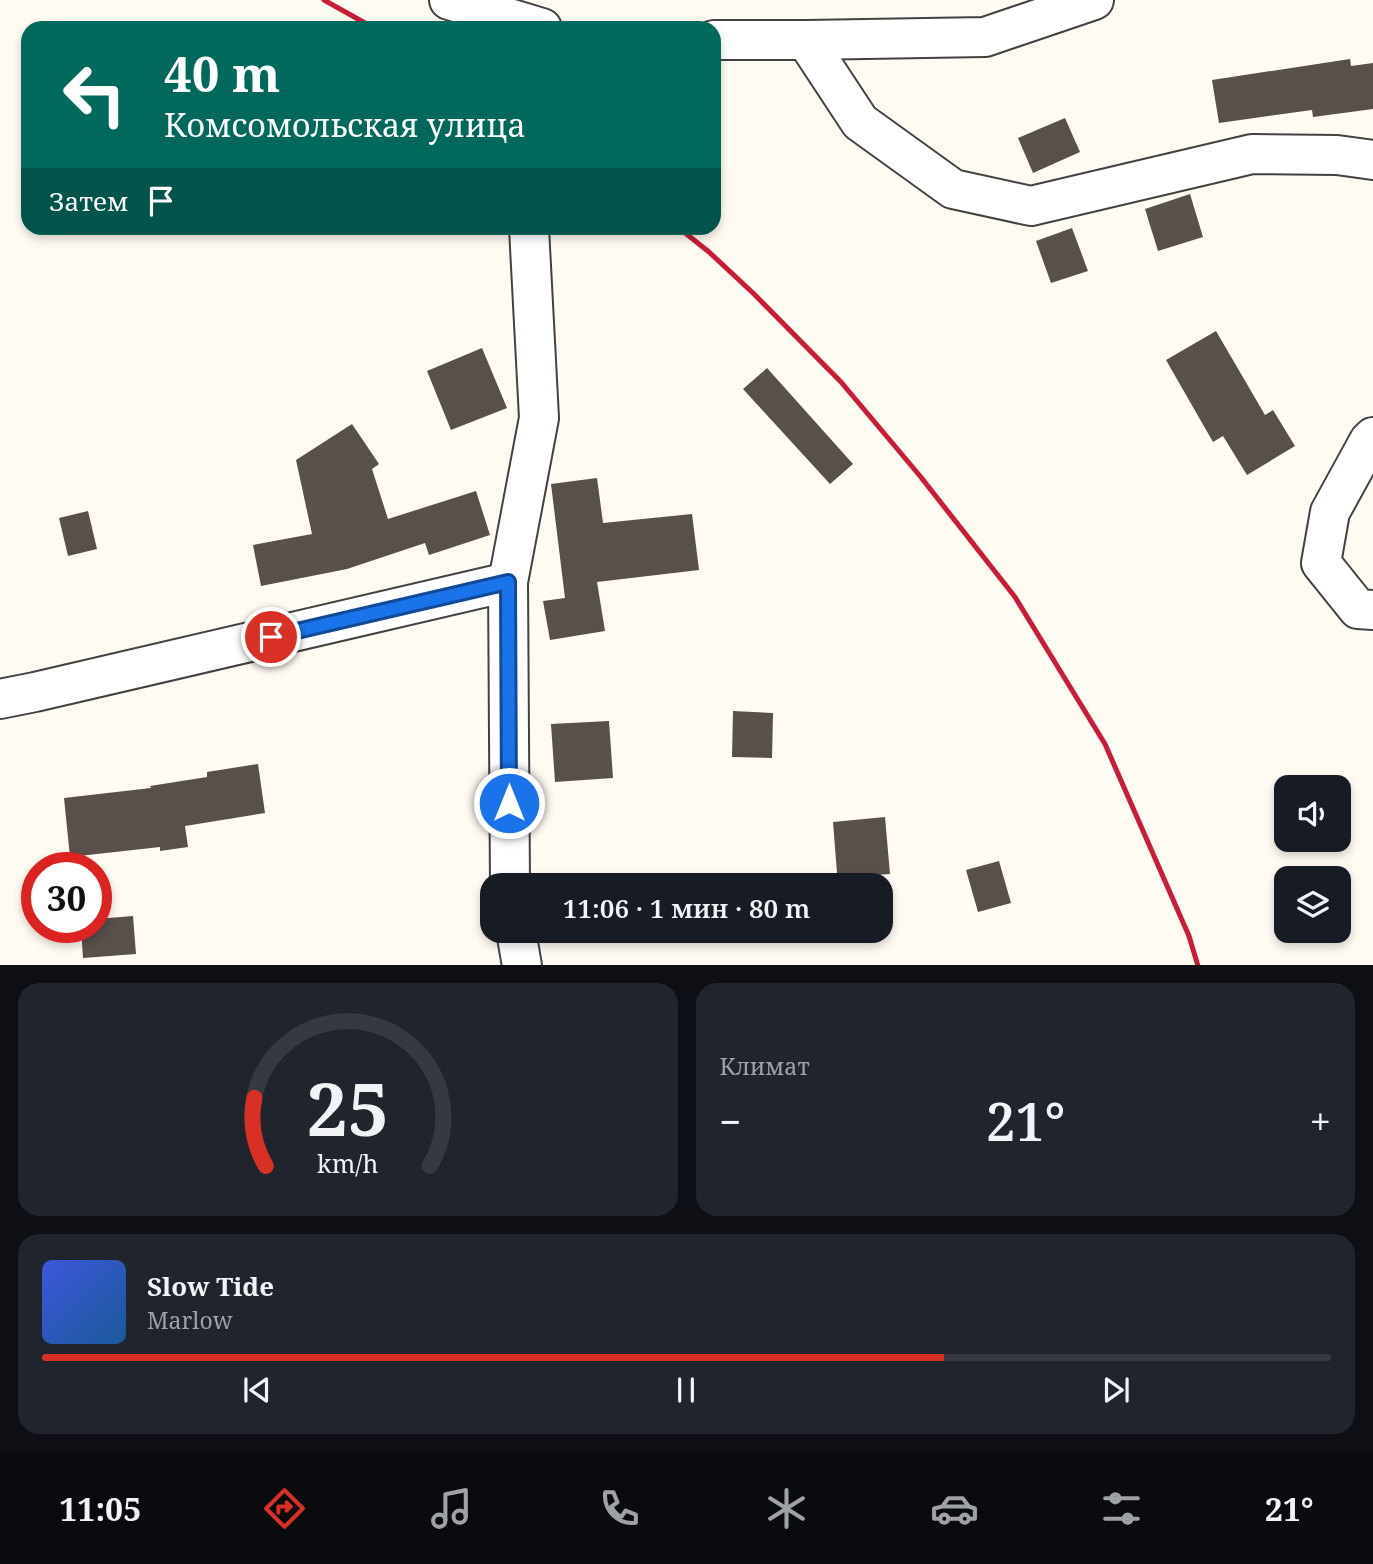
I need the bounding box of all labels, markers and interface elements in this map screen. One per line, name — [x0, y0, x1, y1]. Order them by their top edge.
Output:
text: 40 m — [164, 40, 280, 106]
icon: left — [49, 49, 140, 140]
text: Комсомольская улица — [164, 103, 526, 146]
icon: arrive — [142, 182, 180, 220]
text: Затем — [49, 183, 128, 219]
pin — [241, 607, 301, 667]
icon: arrive — [252, 618, 290, 656]
position arrow — [472, 766, 546, 840]
map controls — [1274, 775, 1351, 943]
button: sound — [1274, 775, 1351, 852]
speed limit sign: 30 — [21, 852, 112, 943]
button: layers — [1274, 866, 1351, 943]
text: 11:06 · 1 мин · 80 m — [563, 890, 810, 926]
text: Климат — [720, 1050, 810, 1082]
text: 25 — [307, 1058, 389, 1157]
text: 21° — [986, 1085, 1065, 1156]
text: − — [720, 1095, 742, 1147]
text: + — [1310, 1095, 1331, 1147]
text: km/h — [317, 1145, 379, 1179]
text: Slow Tide — [147, 1268, 274, 1304]
text: Marlow — [147, 1304, 233, 1336]
icon: previous — [238, 1371, 276, 1409]
icon: pause — [667, 1371, 705, 1409]
icon: next — [1097, 1371, 1135, 1409]
icon: directions — [260, 1484, 309, 1533]
icon: music — [427, 1484, 476, 1533]
icon: phone — [595, 1484, 644, 1533]
icon: climate — [762, 1484, 811, 1533]
icon: car — [930, 1484, 979, 1533]
icon: filters — [1097, 1484, 1146, 1533]
text: 11:05 — [59, 1487, 141, 1530]
text: 21° — [1265, 1487, 1314, 1530]

